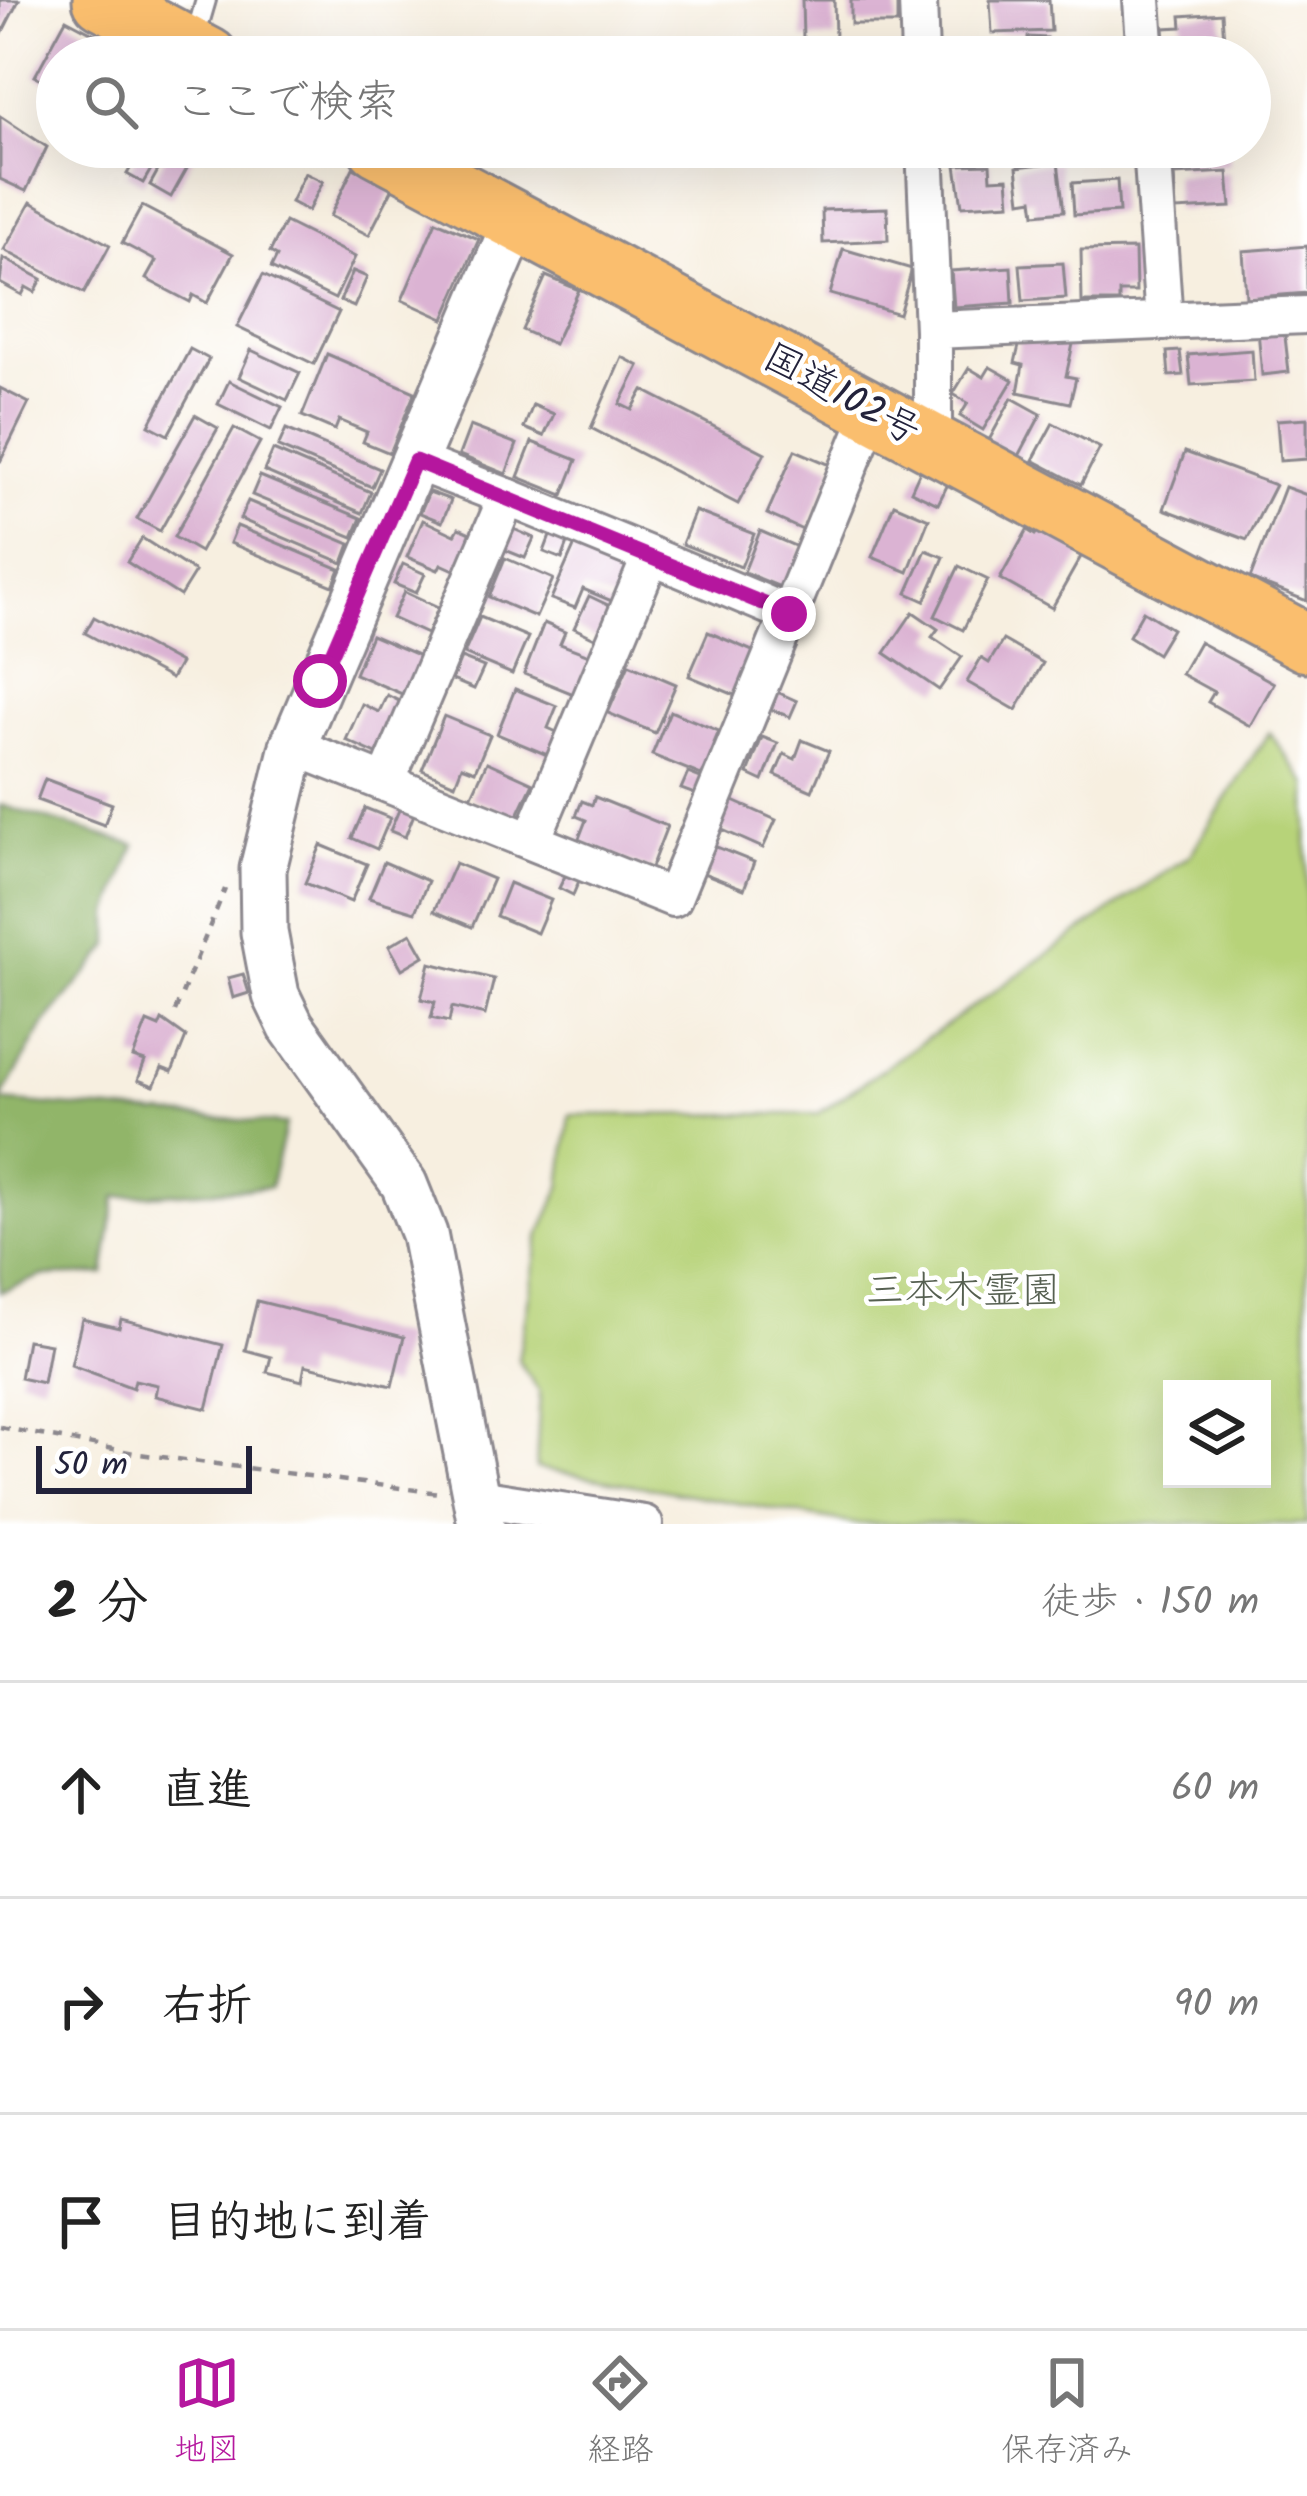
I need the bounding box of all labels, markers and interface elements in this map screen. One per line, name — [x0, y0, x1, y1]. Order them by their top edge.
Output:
search box — [36, 36, 1271, 168]
text: ここで検索 — [174, 68, 399, 140]
icon: search — [78, 69, 144, 135]
street label: 国道102号 — [751, 328, 931, 464]
route end — [762, 587, 816, 641]
route start — [293, 654, 347, 708]
park label: 三本木霊園 — [865, 1262, 1061, 1324]
map controls — [1163, 1380, 1271, 1488]
button: layers — [1163, 1380, 1271, 1488]
scale bar — [36, 1440, 252, 1493]
text: 50 m — [54, 1440, 128, 1493]
text: 2 分 — [48, 1564, 148, 1645]
text: 徒歩 · 150 m — [1041, 1573, 1259, 1635]
text: 直進 — [162, 1756, 252, 1828]
icon: ahead — [48, 1757, 114, 1823]
text: 60 m — [1171, 1759, 1259, 1821]
text: 右折 — [162, 1972, 252, 2044]
icon: right — [48, 1973, 114, 2039]
text: 90 m — [1174, 1975, 1259, 2037]
text: 目的地に到着 — [162, 2188, 432, 2260]
icon: arrive — [48, 2189, 114, 2255]
tab: 地図 — [174, 2350, 240, 2478]
tab: 経路 — [587, 2350, 653, 2478]
tab: 保存済み — [1001, 2350, 1133, 2478]

